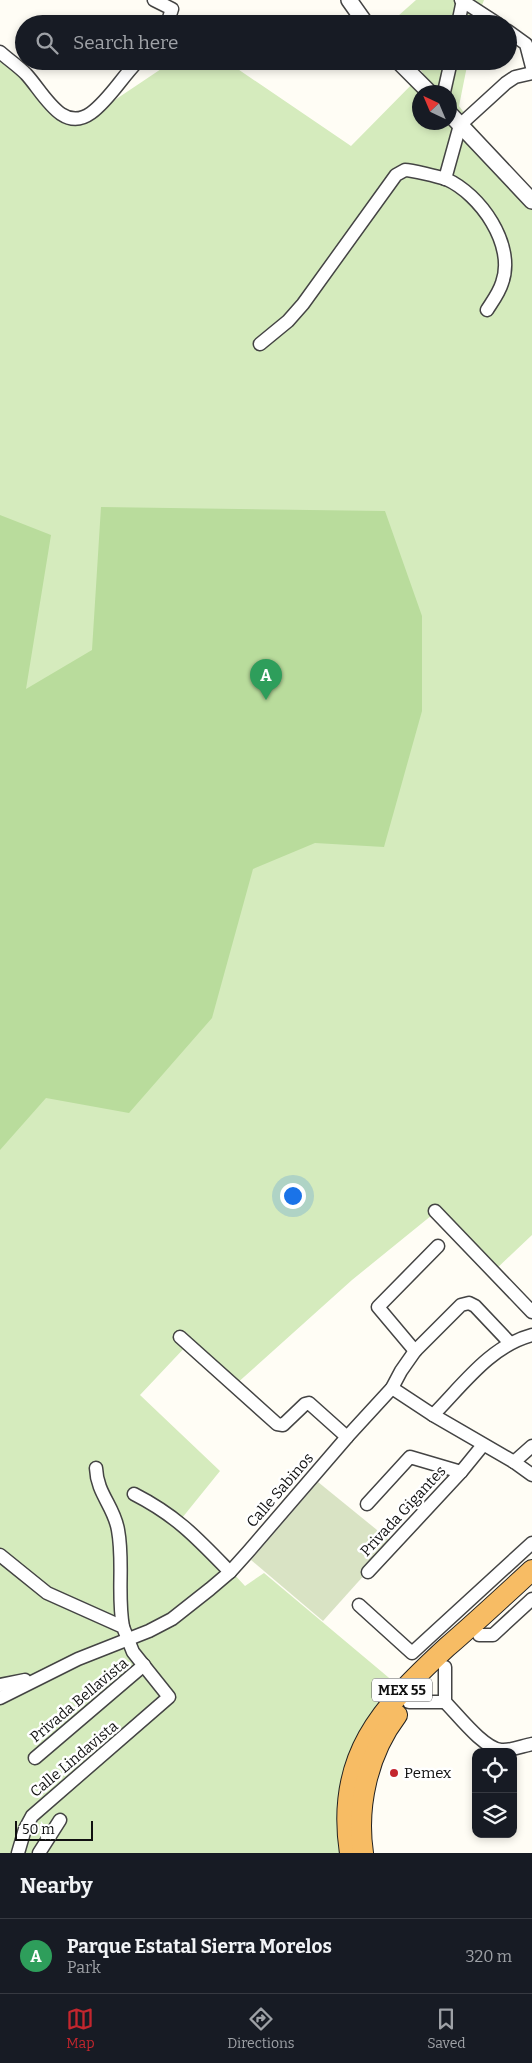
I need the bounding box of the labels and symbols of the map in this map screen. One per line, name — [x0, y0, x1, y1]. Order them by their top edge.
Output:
north arrow — [412, 85, 457, 130]
pin: A — [250, 659, 282, 700]
your location — [280, 1183, 306, 1209]
street label: Calle Sabinos — [243, 1449, 317, 1531]
street label: Privada Gigantes — [356, 1462, 450, 1560]
street label: Privada Bellavista — [26, 1654, 132, 1746]
road number: MEX 55 — [372, 1678, 432, 1702]
street label: Calle Lindavista — [27, 1717, 121, 1801]
place label: Pemex — [404, 1764, 452, 1782]
marker: Pemex — [388, 1767, 400, 1779]
scale bar — [15, 1818, 92, 1841]

